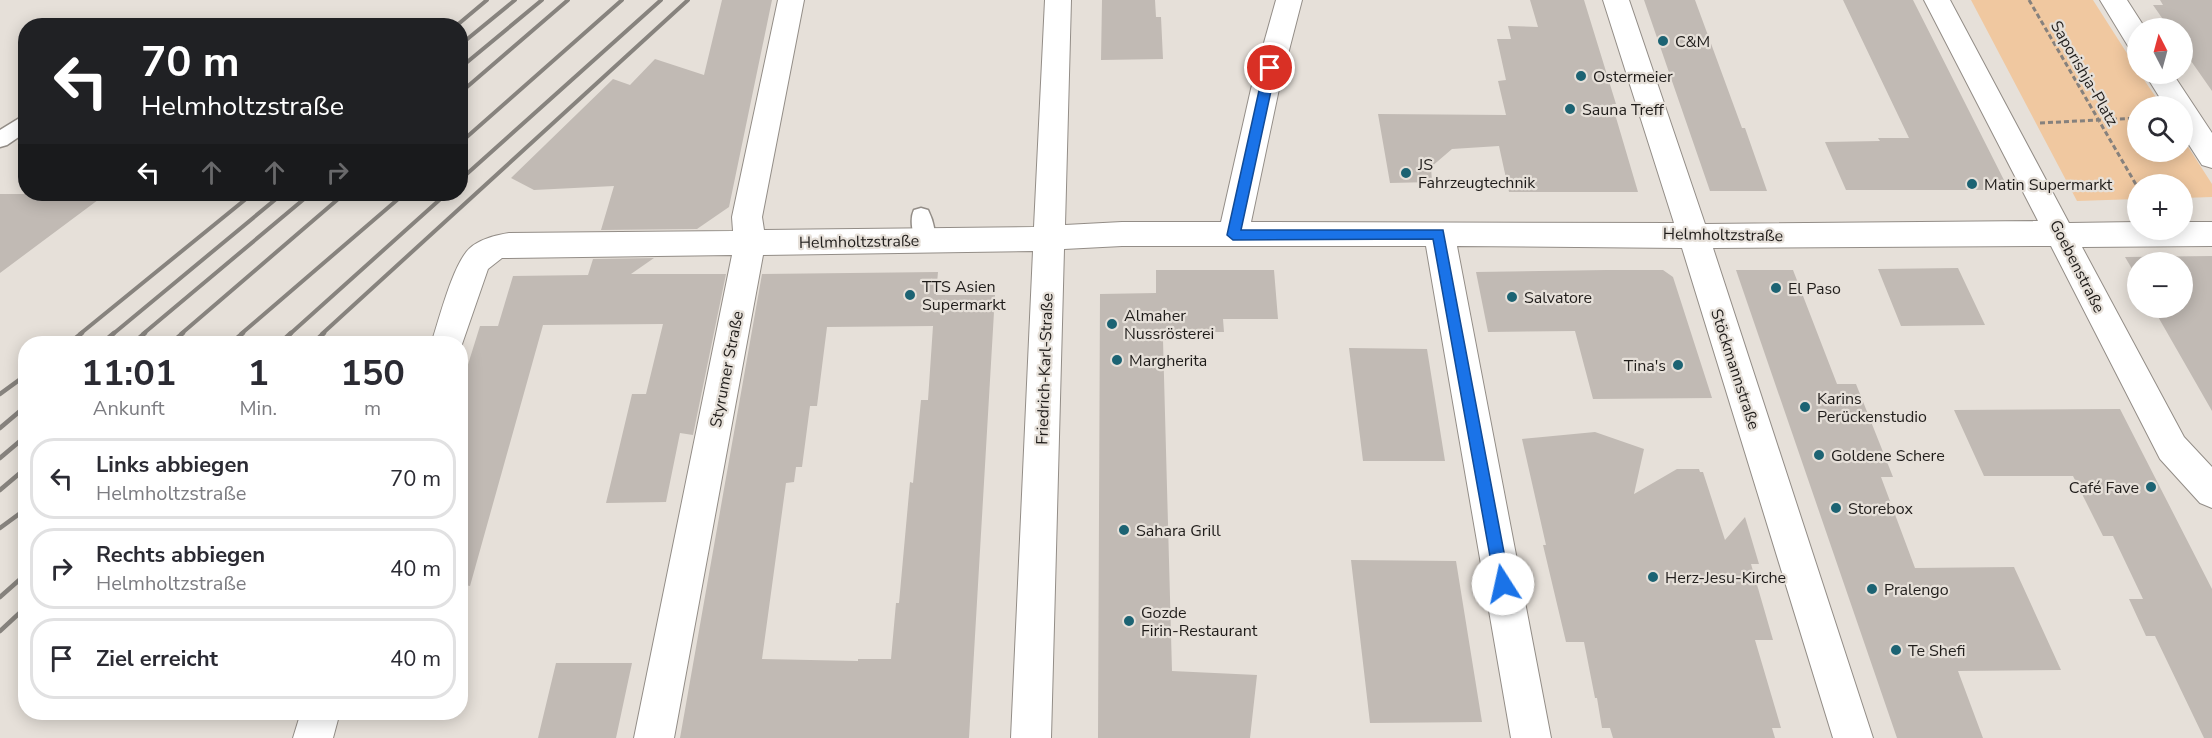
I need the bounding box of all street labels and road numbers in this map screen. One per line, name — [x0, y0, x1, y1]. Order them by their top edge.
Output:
street label: Saporishja-Platz — [2045, 17, 2123, 130]
street label: Goebenstraße — [2044, 216, 2110, 317]
street label: Helmholtzstraße — [1663, 223, 1783, 247]
street label: Helmholtzstraße — [799, 230, 919, 254]
street label: Friedrich-Karl-Straße — [1031, 293, 1059, 445]
street label: Stöckmannstraße — [1705, 306, 1765, 432]
street label: Styrumer Straße — [705, 309, 749, 429]

